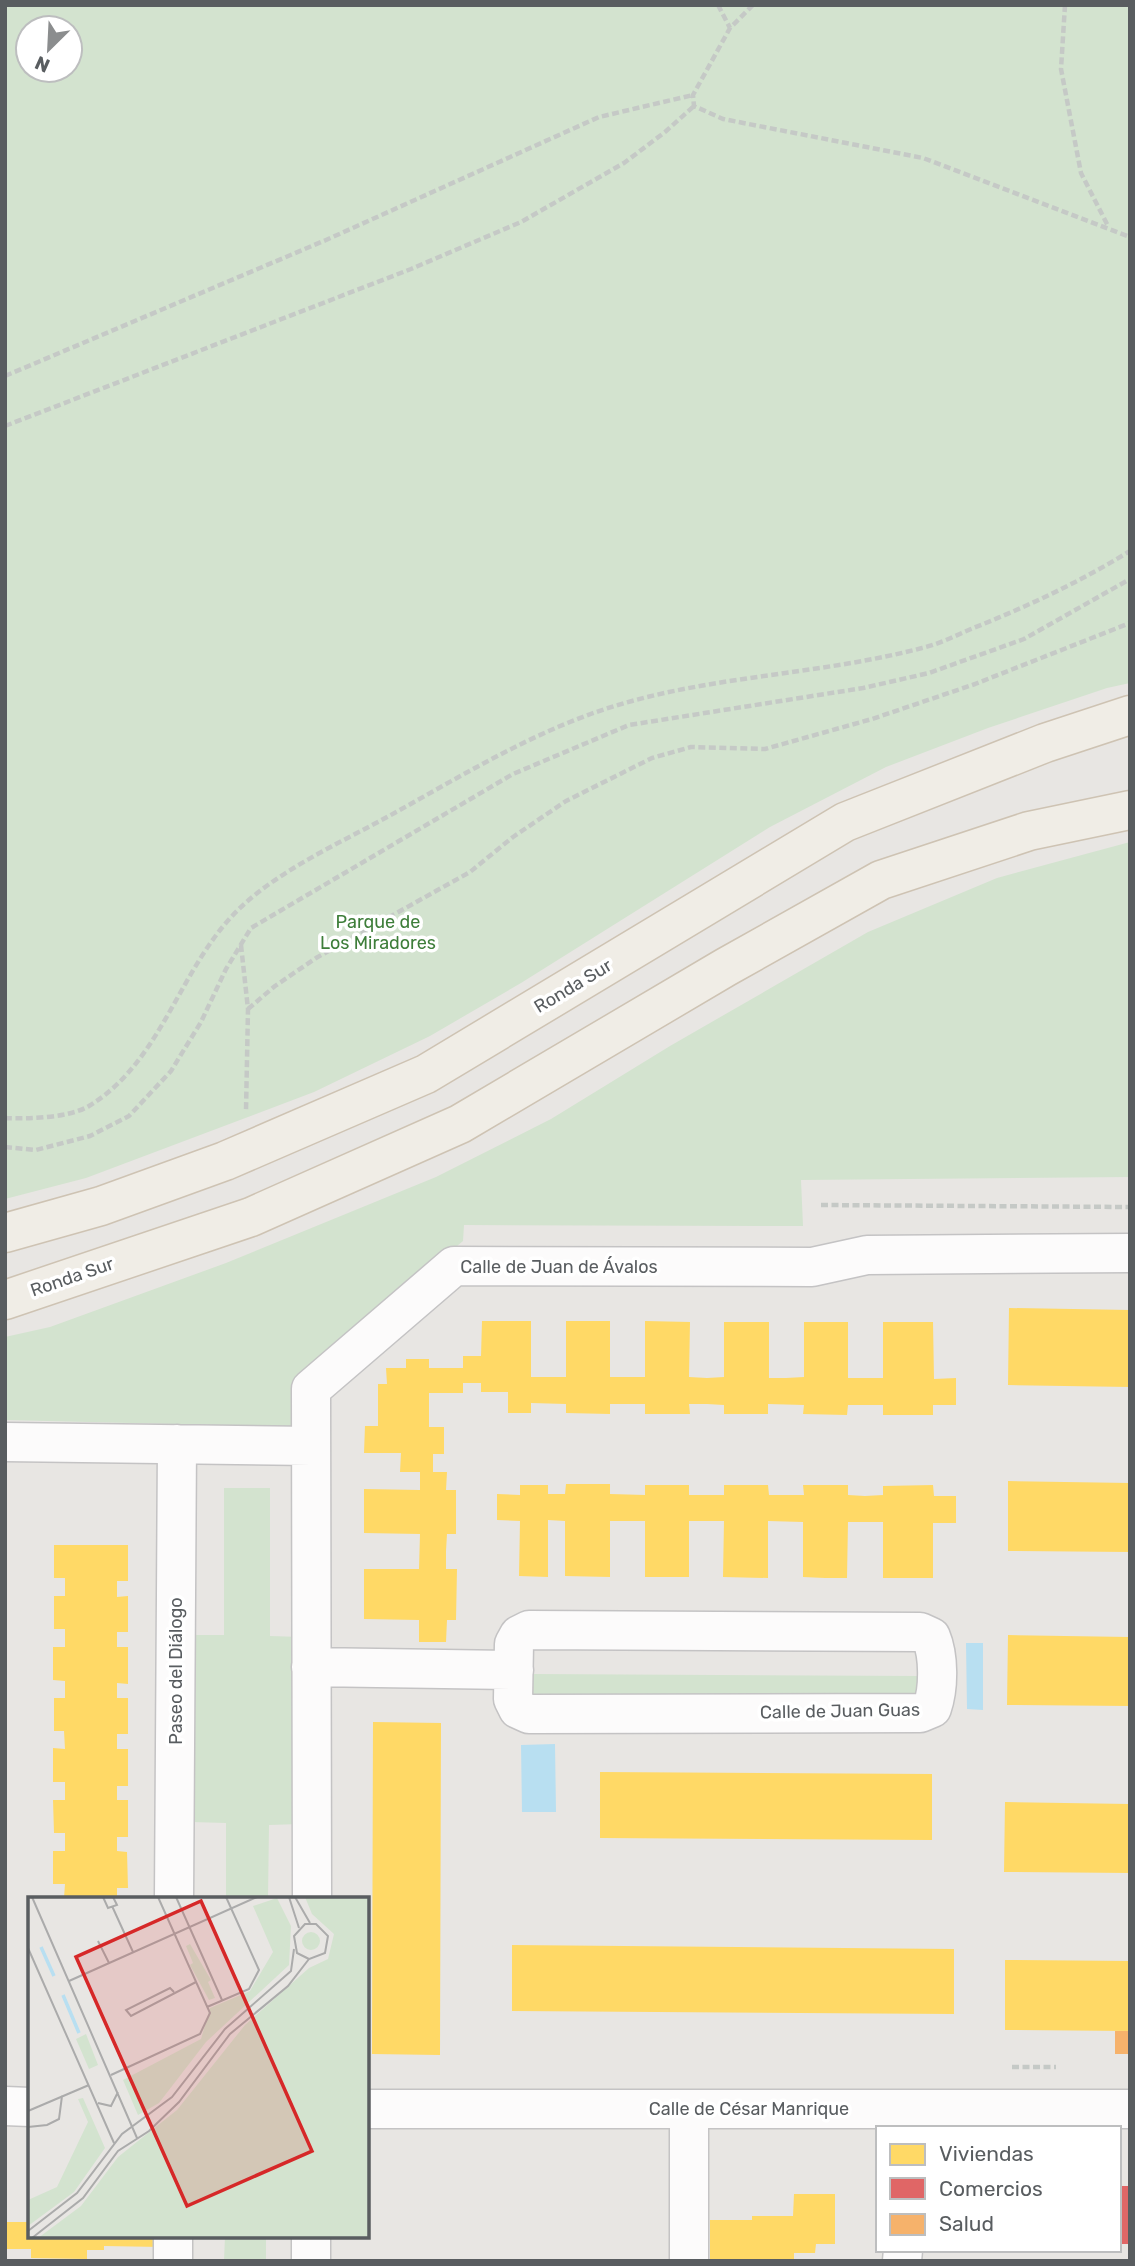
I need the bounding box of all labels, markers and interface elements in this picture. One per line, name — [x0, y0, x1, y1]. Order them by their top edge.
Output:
north arrow — [14, 14, 84, 84]
text: N — [31, 51, 53, 77]
park label: Parque de Los Miradores — [320, 911, 436, 954]
street label: Ronda Sur — [530, 954, 616, 1018]
street label: Ronda Sur — [27, 1252, 117, 1302]
street label: Calle de Juan de Ávalos — [460, 1256, 658, 1278]
street label: Paseo del Diálogo — [165, 1597, 187, 1745]
street label: Calle de Juan Guas — [760, 1699, 920, 1723]
inset map — [28, 1897, 369, 2238]
street label: Calle de César Manrique — [649, 2098, 849, 2120]
legend — [876, 2126, 1121, 2252]
text: Viviendas — [939, 2141, 1034, 2166]
text: Comercios — [939, 2176, 1043, 2201]
text: Salud — [939, 2211, 994, 2236]

